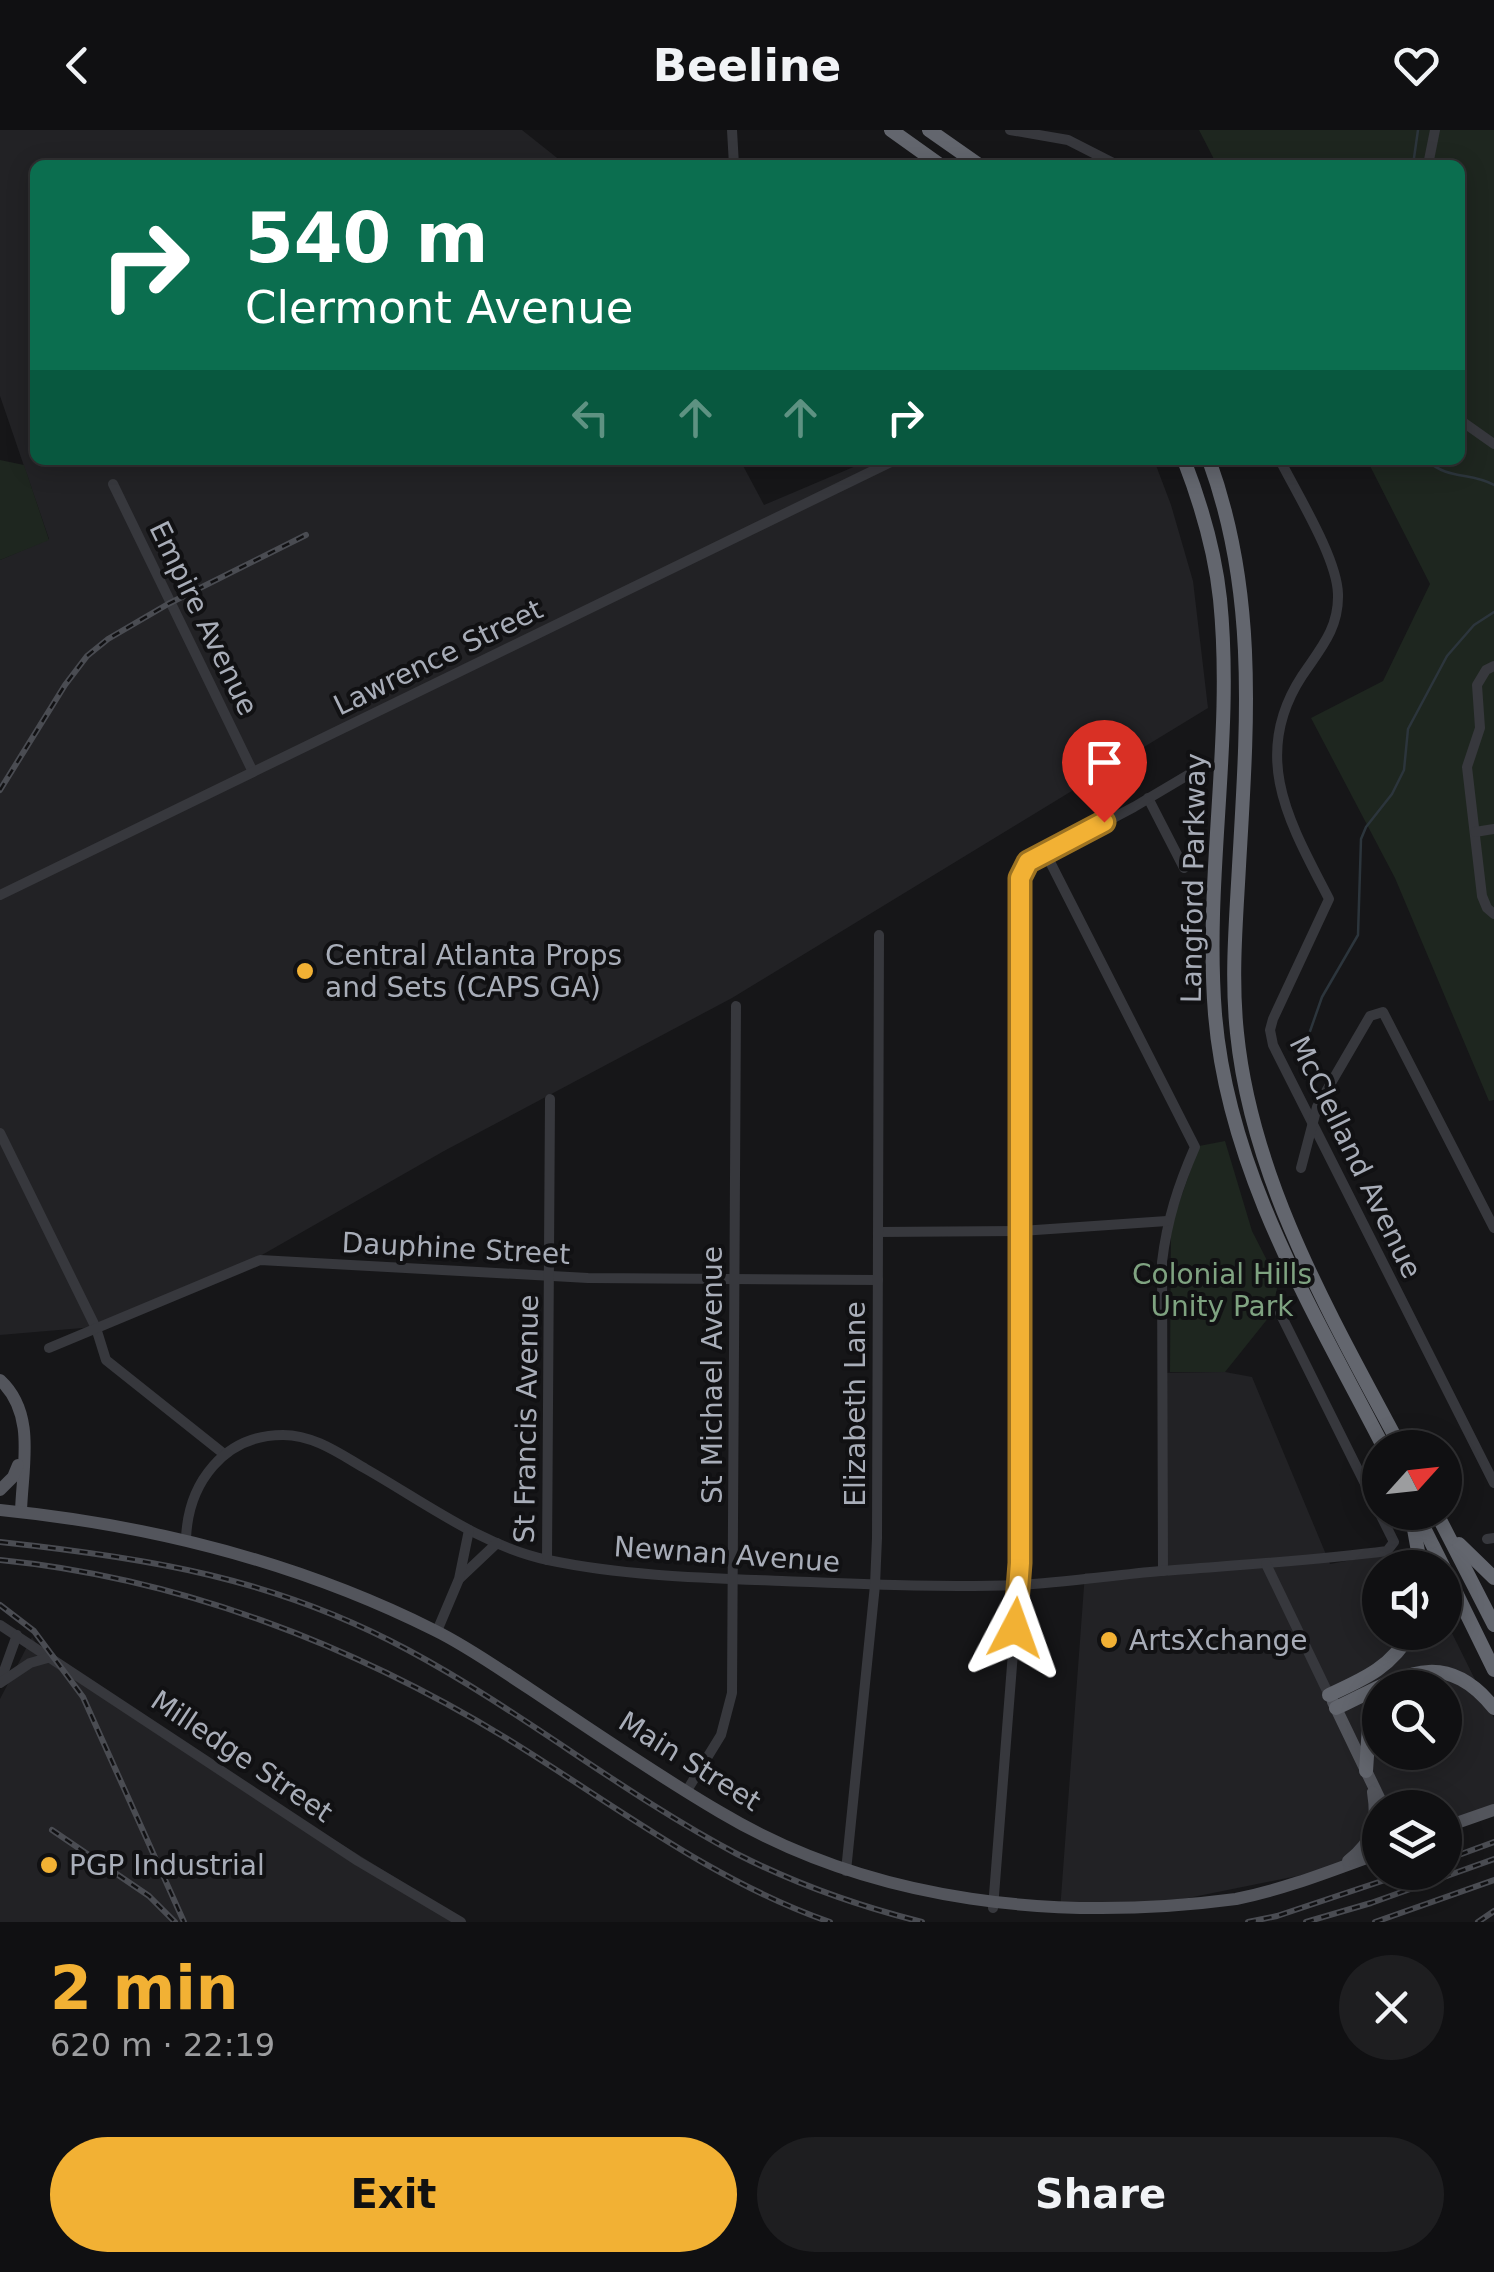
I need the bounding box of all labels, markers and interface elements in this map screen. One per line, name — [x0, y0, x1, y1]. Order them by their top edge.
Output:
icon: back — [50, 38, 105, 93]
icon: heart — [1389, 38, 1444, 93]
text: Beeline — [653, 39, 841, 92]
text: 540 m — [245, 197, 488, 279]
icon: right — [80, 200, 210, 330]
text: Clermont Avenue — [245, 281, 633, 334]
icon: left — [563, 390, 618, 445]
icon: ahead — [668, 390, 723, 445]
icon: ahead — [773, 390, 828, 445]
icon: right — [878, 390, 933, 445]
street label: Empire Avenue — [142, 516, 265, 721]
street label: Lawrence Street — [328, 593, 548, 722]
pin — [1062, 720, 1147, 823]
icon: arrive — [1077, 735, 1132, 790]
street label: Langford Parkway — [1175, 753, 1212, 1003]
place label: Central Atlanta Props and Sets (CAPS GA) — [325, 939, 622, 1004]
marker: Central Atlanta Props and Sets (CAPS GA) — [294, 960, 316, 982]
street label: McClelland Avenue — [1283, 1031, 1429, 1284]
street label: Dauphine Street — [341, 1226, 571, 1271]
street label: St Michael Avenue — [696, 1246, 729, 1504]
park label: Colonial Hills Unity Park — [1132, 1258, 1312, 1323]
street label: St Francis Avenue — [508, 1294, 545, 1544]
street label: Elizabeth Lane — [839, 1301, 872, 1507]
north arrow — [1362, 1430, 1462, 1530]
map controls — [1362, 1430, 1462, 1890]
street label: Newnan Avenue — [613, 1530, 841, 1579]
button: sound — [1362, 1550, 1462, 1650]
position arrow — [963, 1576, 1067, 1680]
place label: ArtsXchange — [1129, 1624, 1307, 1657]
marker: ArtsXchange — [1098, 1629, 1120, 1651]
button: search — [1362, 1670, 1462, 1770]
street label: Milledge Street — [145, 1684, 339, 1829]
street label: Main Street — [613, 1705, 767, 1818]
button: layers — [1362, 1790, 1462, 1890]
place label: PGP Industrial — [69, 1849, 265, 1882]
marker: PGP Industrial — [38, 1854, 60, 1876]
text: 2 min — [50, 1953, 238, 2023]
button: close — [1339, 1955, 1444, 2060]
text: 620 m · 22:19 — [50, 2026, 275, 2064]
button: Exit — [50, 2137, 737, 2252]
button: Share — [757, 2137, 1444, 2252]

